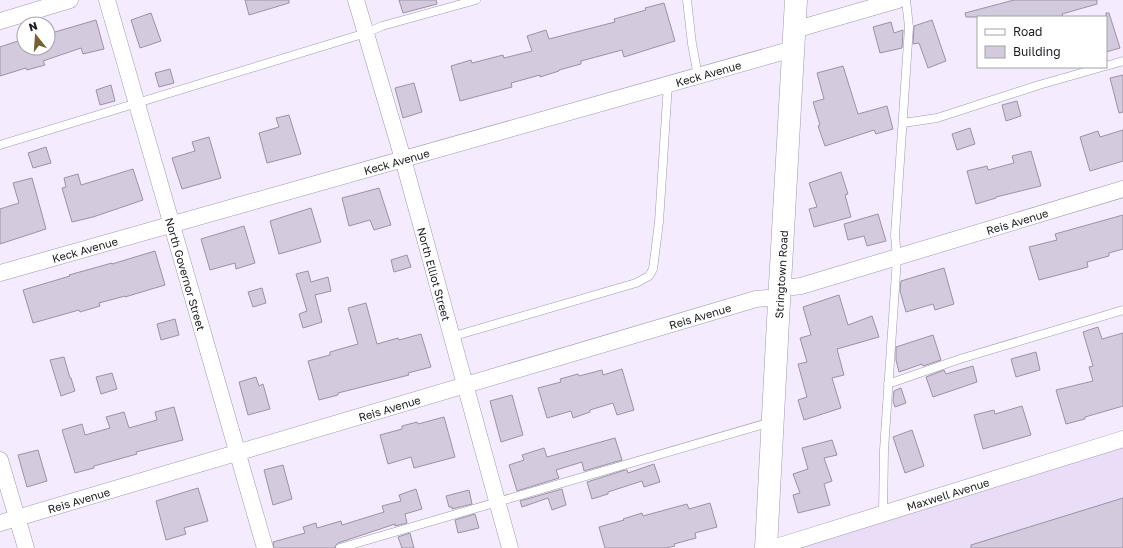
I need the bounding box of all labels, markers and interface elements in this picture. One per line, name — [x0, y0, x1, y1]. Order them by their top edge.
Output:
north arrow — [16, 16, 56, 56]
legend — [977, 16, 1107, 68]
text: N — [27, 19, 39, 33]
text: Road — [1013, 24, 1042, 39]
text: Building — [1013, 44, 1061, 59]
street label: Keck Avenue — [674, 57, 743, 88]
street label: Keck Avenue — [362, 146, 431, 176]
street label: Reis Avenue — [984, 205, 1050, 236]
street label: North Governor Street — [163, 216, 208, 332]
street label: North Elliot Street — [416, 226, 454, 322]
street label: Stringtown Road — [772, 230, 790, 319]
street label: Keck Avenue — [50, 234, 119, 265]
street label: Reis Avenue — [667, 300, 733, 331]
street label: Reis Avenue — [357, 392, 422, 423]
street label: Maxwell Avenue — [905, 475, 991, 513]
street label: Reis Avenue — [46, 484, 111, 515]

